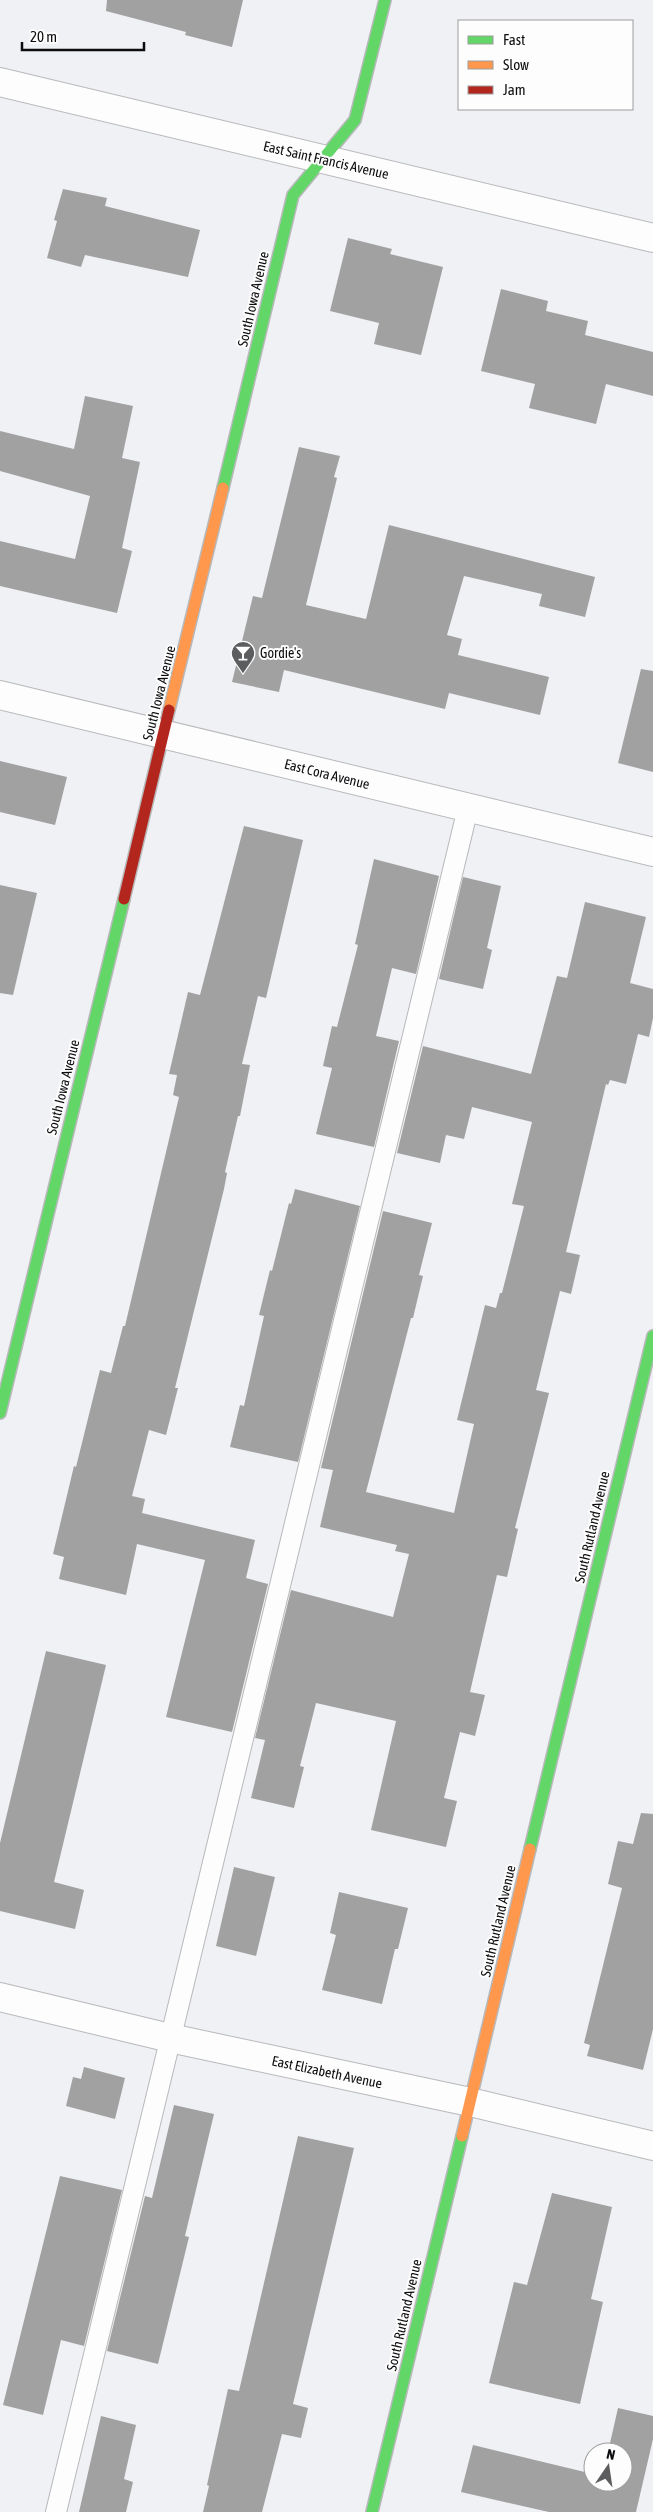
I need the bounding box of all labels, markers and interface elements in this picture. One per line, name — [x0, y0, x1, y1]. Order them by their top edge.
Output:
scale bar — [22, 20, 145, 52]
legend — [458, 20, 633, 110]
text: 20 m — [30, 28, 57, 45]
text: Fast — [503, 31, 525, 48]
text: Slow — [503, 56, 529, 73]
text: Jam — [503, 81, 526, 98]
street label: East Saint Francis Avenue — [262, 138, 390, 182]
street label: South Iowa Avenue — [234, 250, 272, 348]
bar icon: Gordie's — [230, 640, 256, 674]
street label: South Iowa Avenue — [139, 644, 179, 742]
place label: Gordie's — [260, 645, 301, 661]
street label: East Cora Avenue — [283, 756, 371, 792]
street label: South Iowa Avenue — [43, 1038, 83, 1136]
street label: South Rutland Avenue — [571, 1470, 613, 1584]
street label: South Rutland Avenue — [477, 1864, 519, 1978]
street label: East Elizabeth Avenue — [270, 2053, 384, 2091]
street label: South Rutland Avenue — [383, 2258, 425, 2372]
north arrow — [583, 2442, 633, 2492]
text: N — [605, 2446, 617, 2463]

